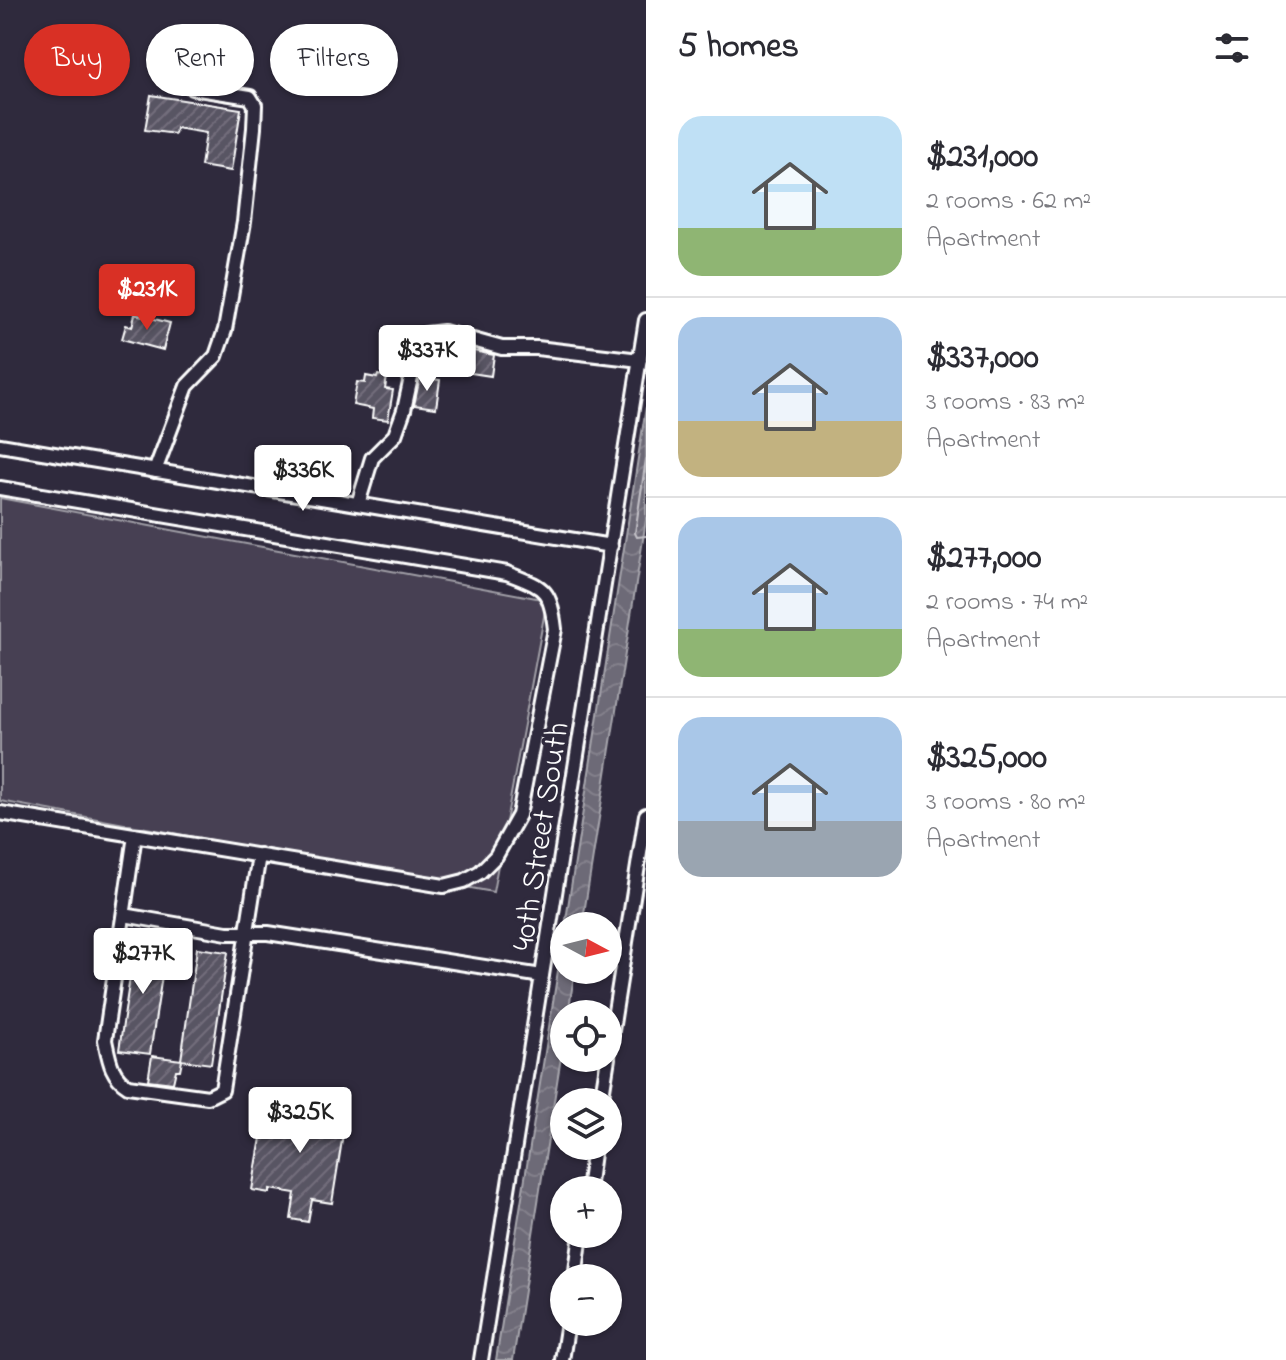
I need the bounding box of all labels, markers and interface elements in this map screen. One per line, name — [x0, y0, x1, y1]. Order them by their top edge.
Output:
text: 5 homes — [678, 23, 799, 73]
chip: Buy — [24, 24, 130, 96]
chip: Rent — [146, 24, 254, 96]
chip: Filters — [270, 24, 398, 96]
icon: filters — [1210, 26, 1254, 70]
text: $231,000 — [926, 133, 1038, 183]
icon: home — [742, 148, 838, 244]
text: 2 rooms · 62 m² — [926, 183, 1091, 221]
text: Apartment — [926, 221, 1040, 259]
pin: $231K — [91, 264, 203, 332]
text: $231K — [117, 271, 177, 309]
pin: $337K — [371, 325, 483, 393]
text: $337K — [397, 332, 457, 370]
text: $337,000 — [926, 334, 1039, 384]
icon: home — [742, 349, 838, 445]
text: 3 rooms · 83 m² — [926, 384, 1085, 422]
text: Apartment — [926, 422, 1040, 460]
pin: $336K — [247, 445, 359, 513]
text: $336K — [272, 452, 334, 490]
text: $277,000 — [926, 534, 1041, 584]
icon: home — [742, 549, 838, 645]
text: 2 rooms · 74 m² — [926, 584, 1088, 622]
text: Apartment — [926, 622, 1040, 660]
street label: 40th Street South — [501, 719, 584, 954]
text: $325,000 — [926, 734, 1047, 784]
icon: home — [742, 749, 838, 845]
text: 3 rooms · 80 m² — [926, 784, 1086, 822]
text: Apartment — [926, 822, 1040, 860]
north arrow — [550, 912, 622, 984]
map controls — [550, 912, 622, 1336]
pin: $277K — [87, 928, 199, 996]
text: $277K — [112, 935, 174, 973]
button: locate — [550, 1000, 622, 1072]
pin: $325K — [244, 1087, 356, 1155]
button: layers — [550, 1088, 622, 1160]
text: $325K — [267, 1094, 333, 1132]
button: + — [550, 1176, 622, 1248]
button: − — [550, 1264, 622, 1336]

